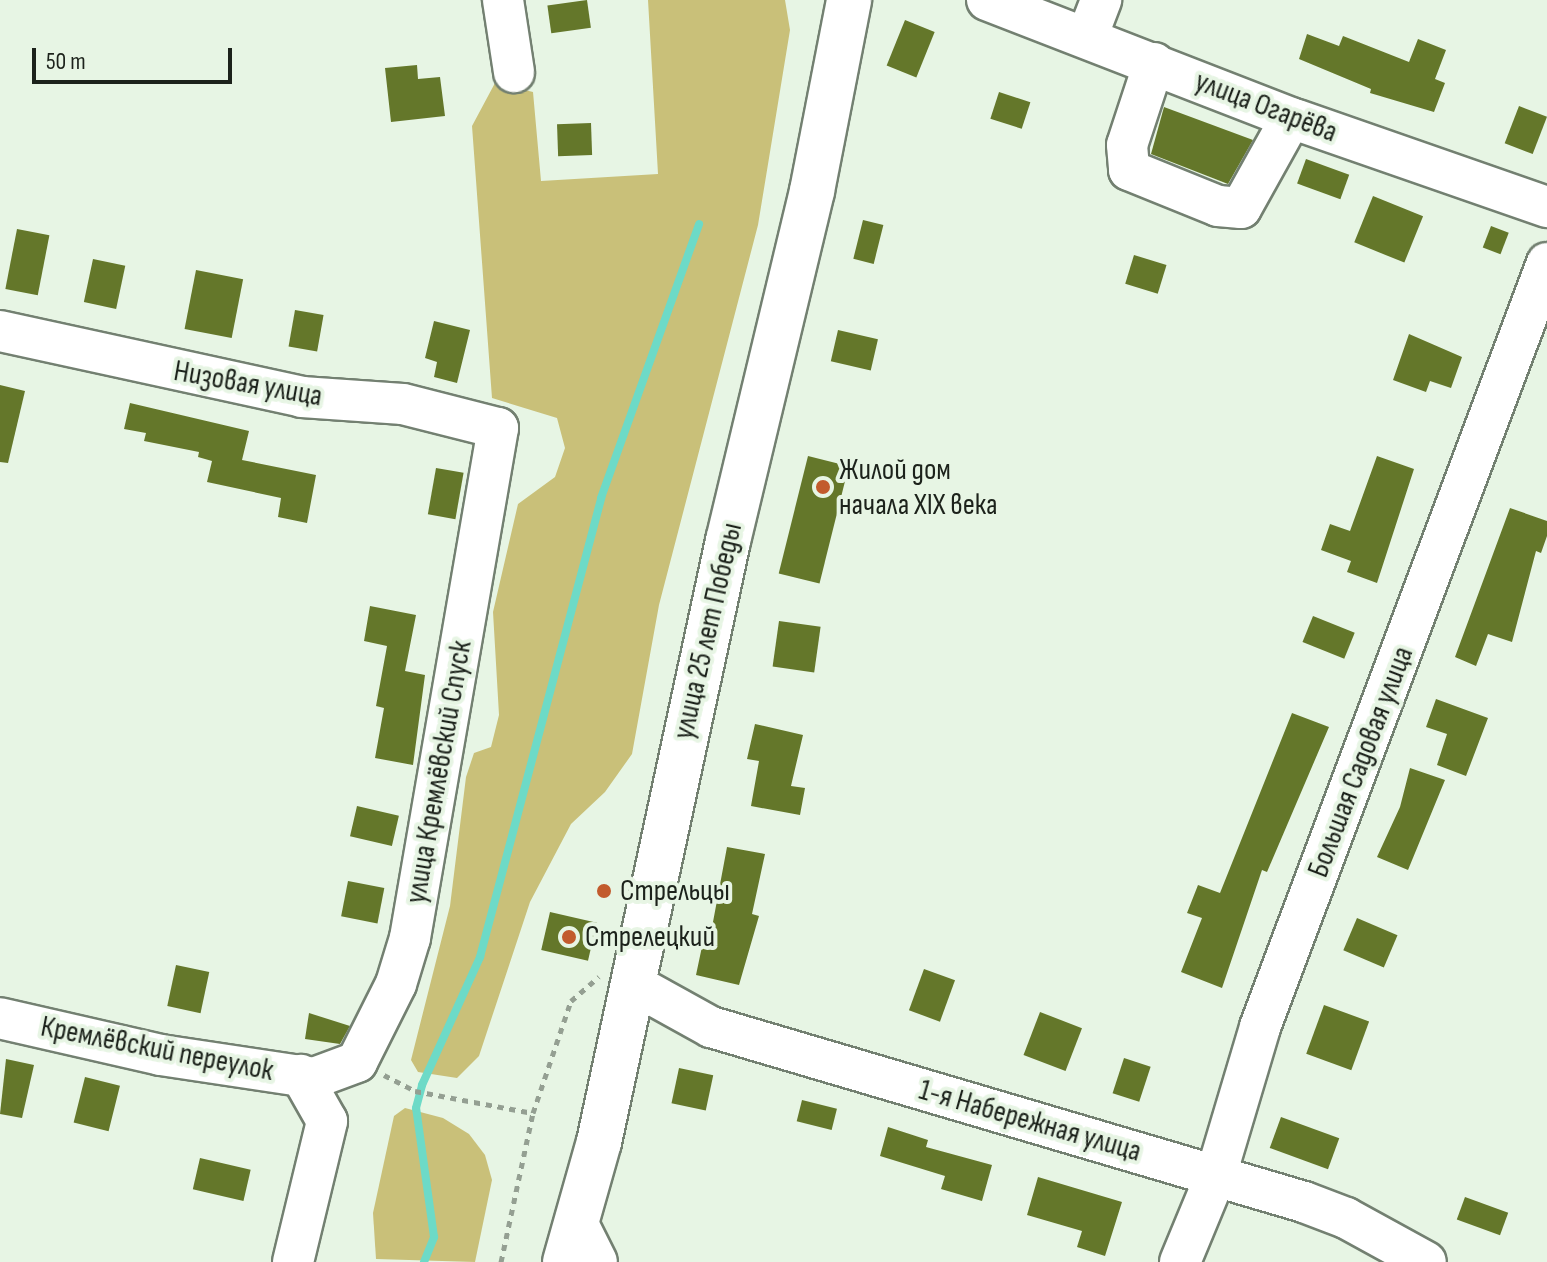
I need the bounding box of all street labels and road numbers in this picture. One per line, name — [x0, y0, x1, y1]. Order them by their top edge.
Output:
street label: улица Огарёва — [1190, 63, 1342, 151]
street label: Низовая улица — [171, 353, 325, 415]
street label: улица 25 лет Победы — [666, 519, 750, 743]
street label: улица Кремлёвский Спуск — [398, 638, 480, 906]
street label: Большая Садовая улица — [1300, 642, 1422, 882]
street label: Кремлёвский переулок — [38, 1009, 276, 1089]
street label: 1-я Набережная улица — [915, 1072, 1145, 1170]

